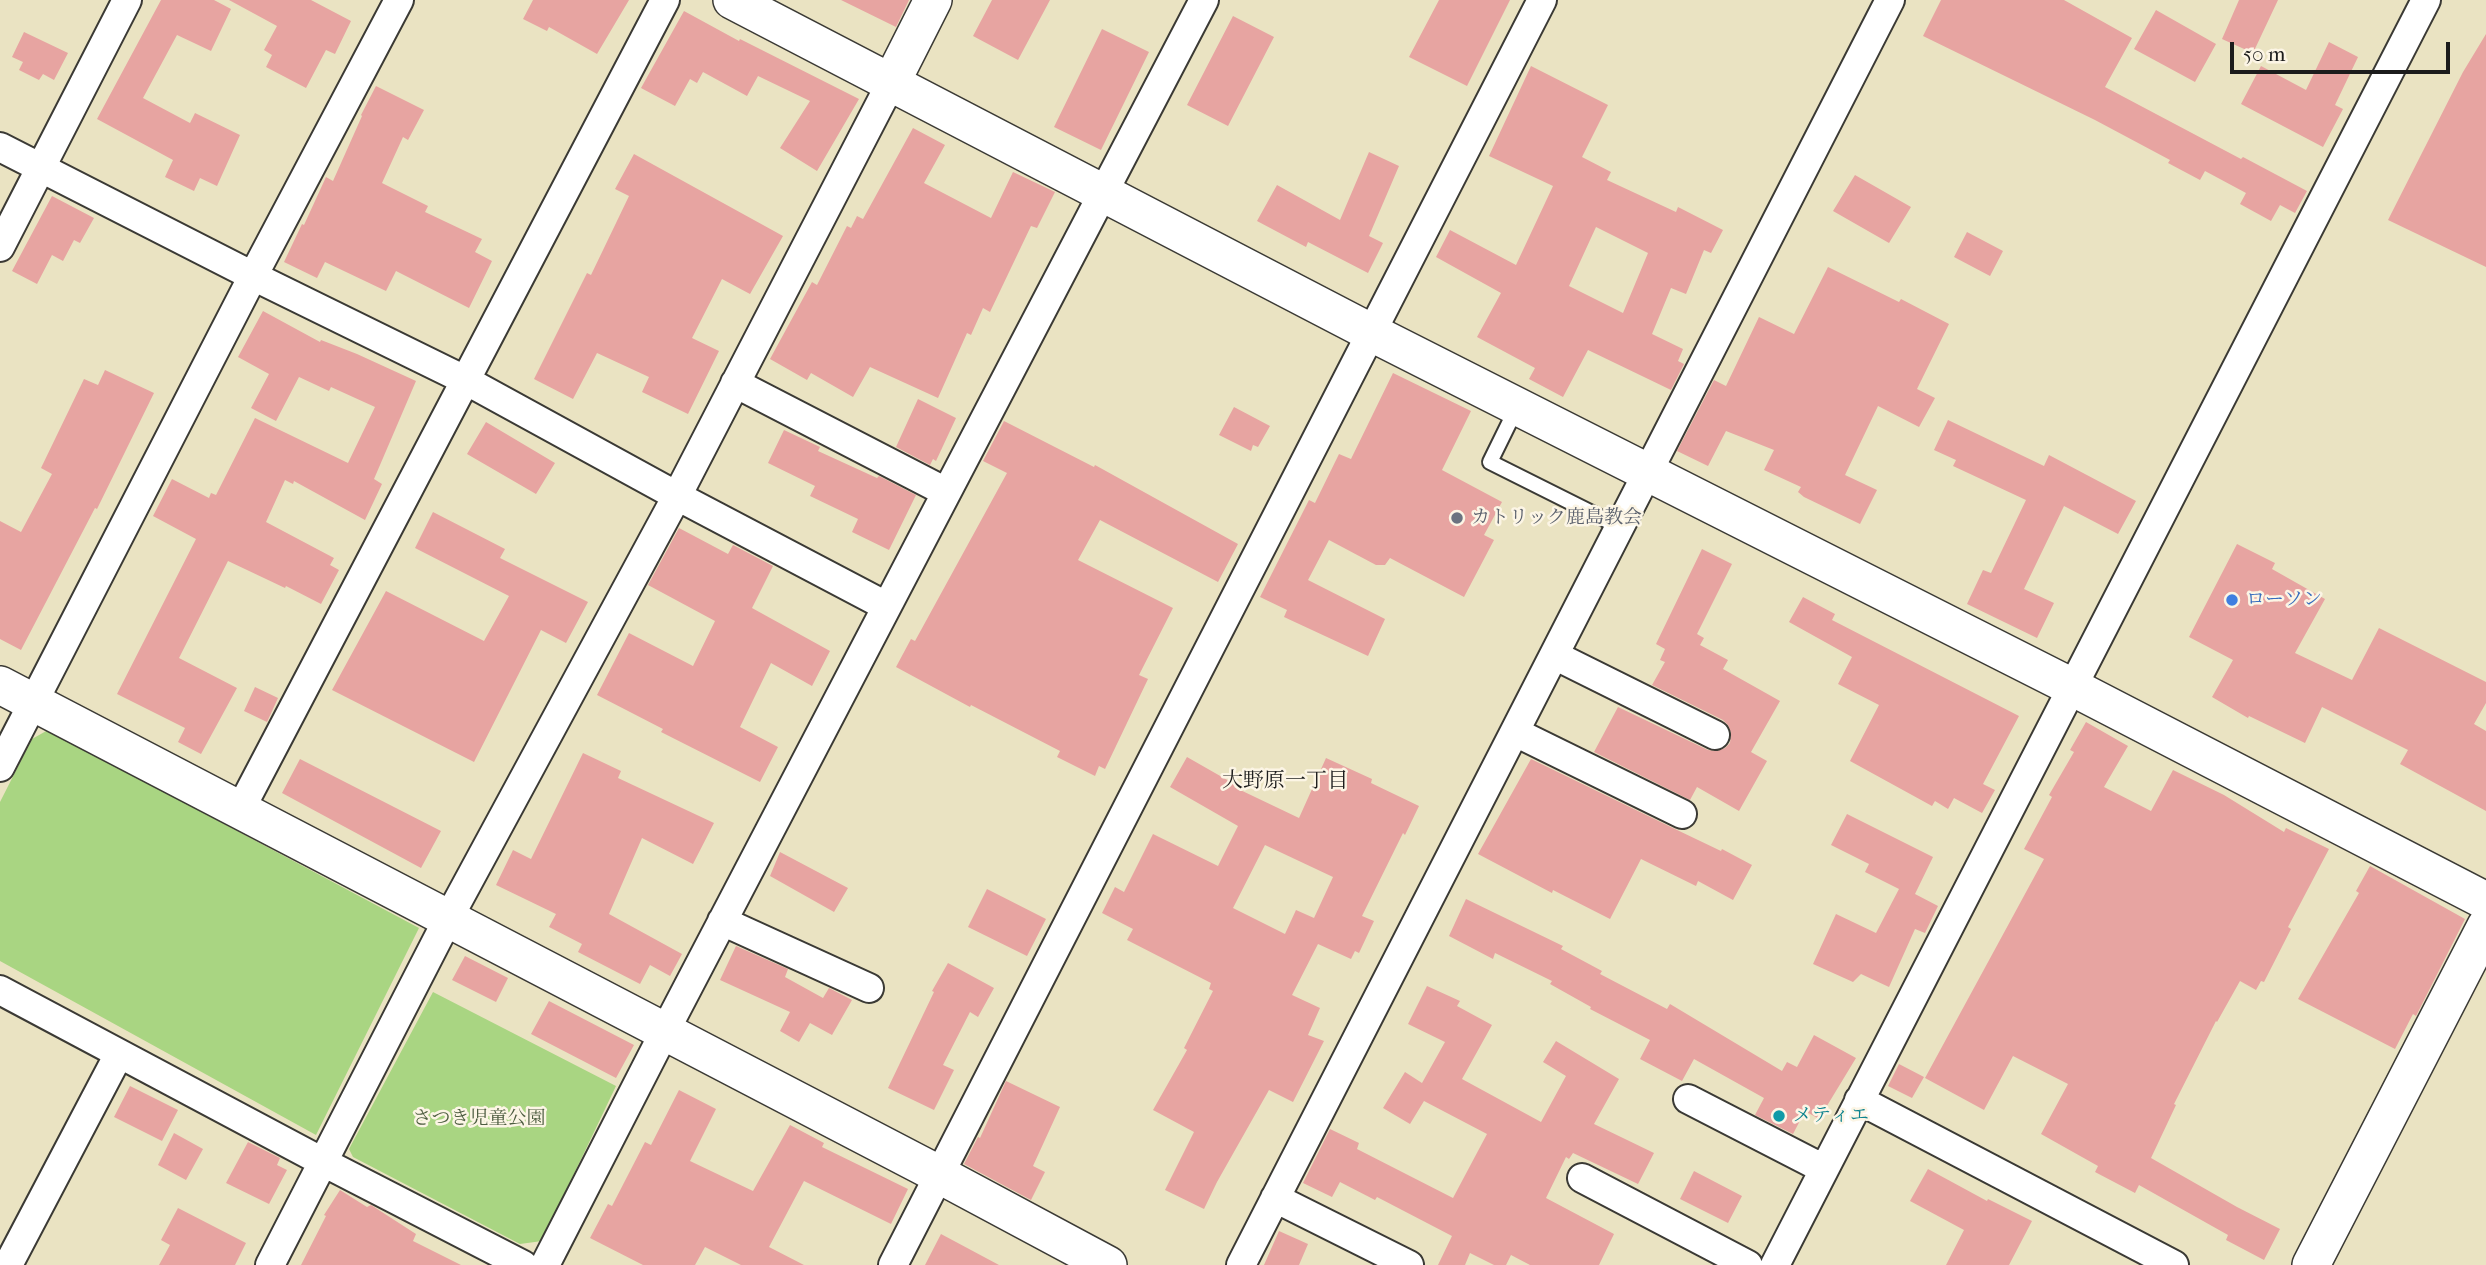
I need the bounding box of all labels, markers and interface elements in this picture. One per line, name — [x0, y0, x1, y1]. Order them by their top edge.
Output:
scale bar — [2234, 28, 2454, 72]
text: 50 m — [2243, 42, 2286, 66]
place label: カトリック鹿島教会 — [1471, 507, 1642, 529]
marker: カトリック鹿島教会 — [1449, 510, 1465, 526]
place label: ローソン — [2246, 589, 2322, 611]
marker: ローソン — [2224, 592, 2240, 608]
district label: 大野原一丁目 — [1222, 769, 1348, 795]
place label: メティエ — [1793, 1105, 1869, 1127]
park label: さつき児童公園 — [413, 1108, 545, 1130]
marker: メティエ — [1771, 1108, 1787, 1124]

